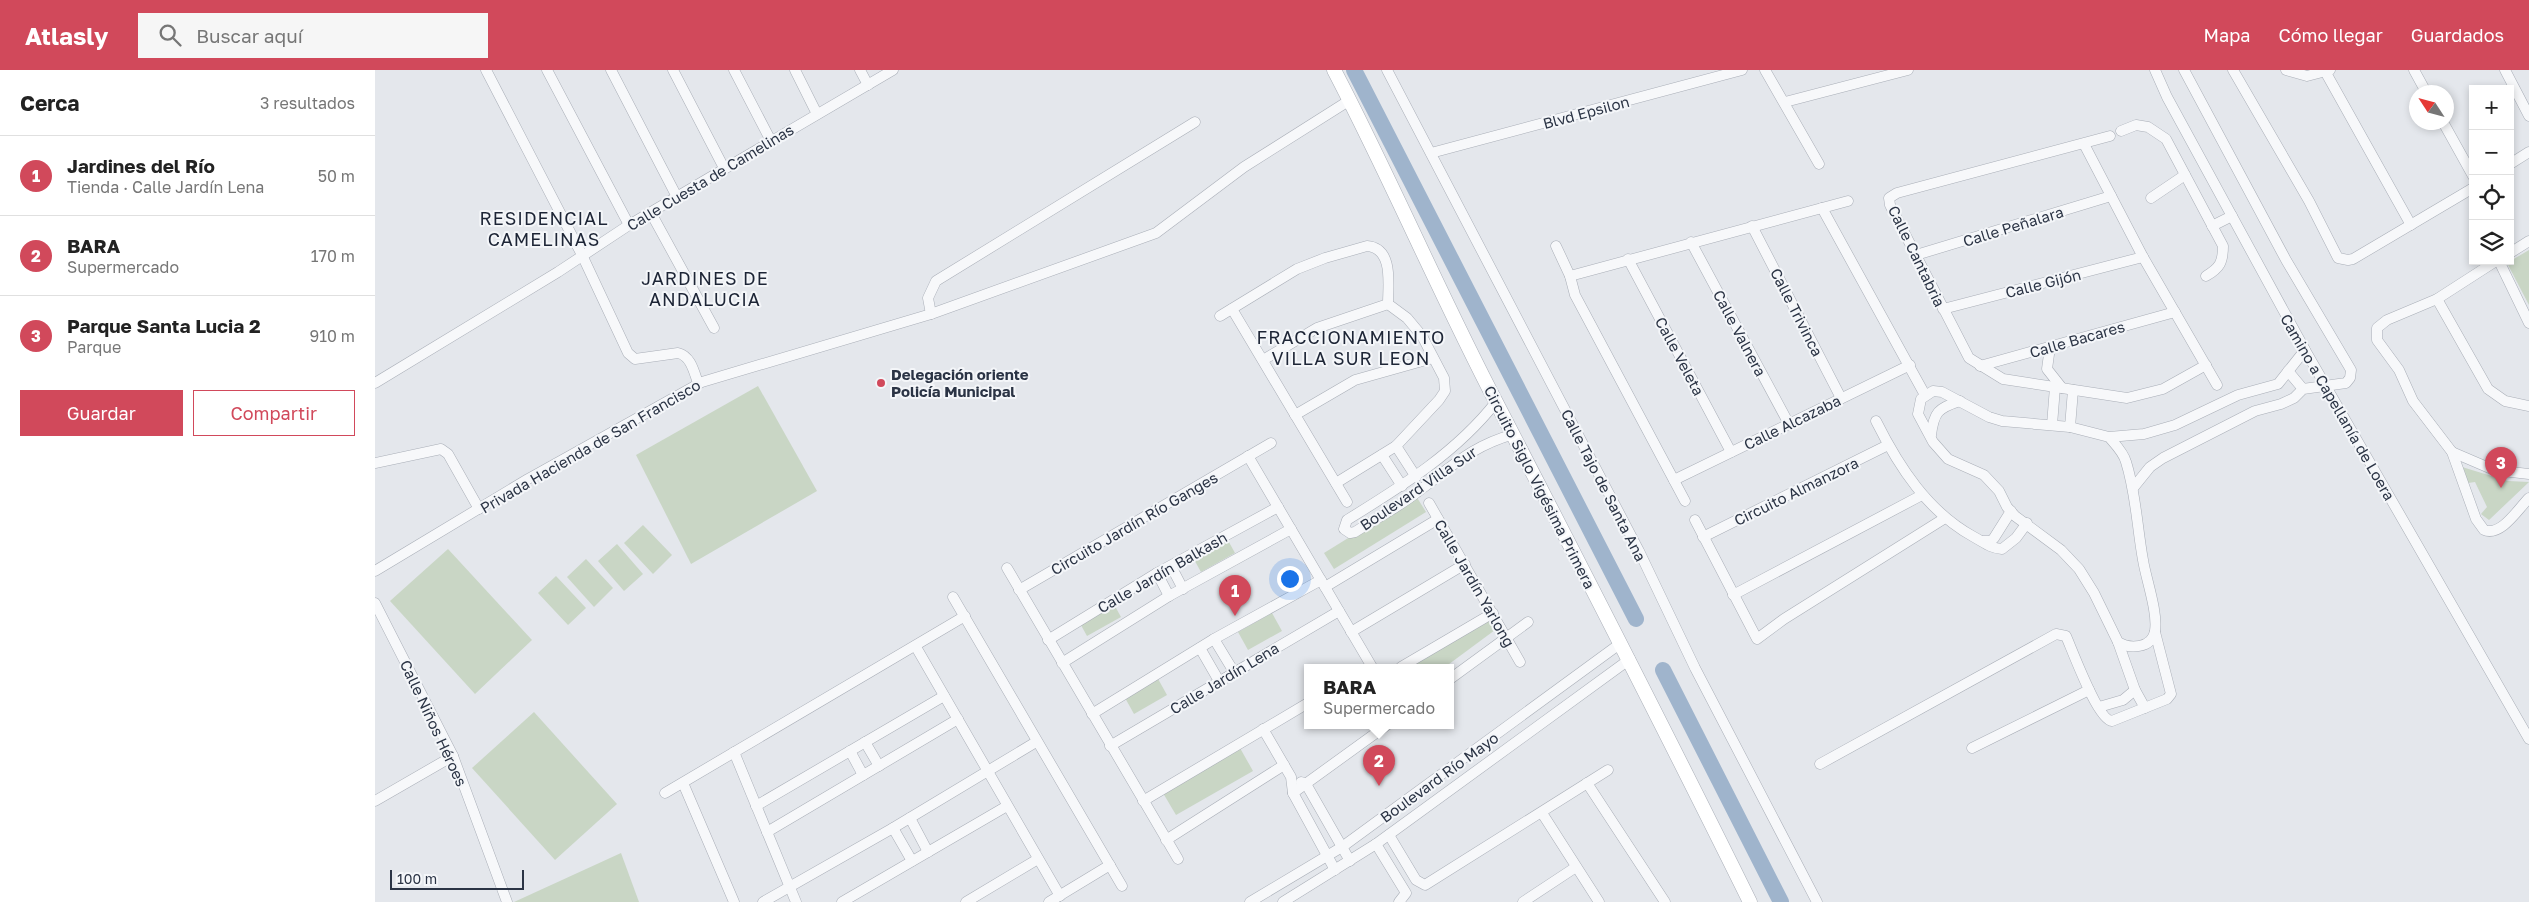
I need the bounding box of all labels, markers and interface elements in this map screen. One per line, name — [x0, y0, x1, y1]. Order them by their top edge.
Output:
search box — [138, 13, 488, 58]
text: Atlasly — [25, 21, 108, 50]
icon: search — [156, 21, 184, 49]
text: Buscar aquí — [196, 24, 303, 47]
text: Mapa — [2204, 24, 2250, 46]
text: Cómo llegar — [2278, 24, 2383, 46]
text: Guardados — [2411, 24, 2504, 46]
north arrow — [2409, 85, 2454, 130]
map controls — [2469, 85, 2514, 265]
button: + — [2469, 85, 2514, 130]
text: Cerca — [20, 90, 79, 116]
street label: Blvd Epsilon — [1541, 92, 1631, 132]
text: 3 resultados — [260, 93, 355, 113]
street label: Calle Cuesta de Camelinas — [623, 120, 797, 234]
button: − — [2469, 130, 2514, 175]
text: Jardines del Río — [67, 154, 215, 177]
text: 1 — [32, 166, 40, 186]
text: 50 m — [318, 166, 355, 186]
button: locate — [2469, 175, 2514, 220]
text: Tienda · Calle Jardín Lena — [67, 177, 264, 197]
street label: Calle Cantabria — [1885, 202, 1949, 310]
street label: Calle Peñalara — [1961, 202, 2065, 250]
district label: RESIDENCIAL CAMELINAS — [480, 207, 608, 250]
button: layers — [2469, 220, 2514, 265]
text: BARA — [67, 234, 120, 257]
text: 2 — [31, 246, 41, 266]
text: 170 m — [311, 246, 355, 266]
text: Supermercado — [67, 257, 179, 277]
street label: Calle Trivinca — [1767, 265, 1827, 359]
street label: Calle Gijón — [2003, 265, 2083, 301]
district label: JARDINES DE ANDALUCIA — [641, 267, 769, 310]
street label: Calle Valnera — [1710, 287, 1770, 379]
street label: Camino a Capellanía de Loera — [2277, 311, 2399, 503]
text: Parque Santa Lucia 2 — [67, 314, 261, 337]
street label: Calle Veleta — [1652, 314, 1708, 398]
street label: Calle Bacares — [2027, 317, 2127, 361]
text: 3 — [31, 326, 41, 346]
text: 910 m — [309, 326, 355, 346]
district label: FRACCIONAMIENTO VILLA SUR LEON — [1257, 326, 1445, 369]
text: Parque — [67, 337, 121, 357]
place label: Delegación oriente Policía Municipal — [891, 365, 1029, 400]
street label: Privada Hacienda de San Francisco — [477, 375, 703, 517]
marker: Delegación oriente Policía Municipal — [875, 377, 887, 389]
street label: Circuito Siglo Vigésima Primera — [1481, 382, 1599, 592]
button: Guardar — [20, 390, 183, 436]
button: Compartir — [193, 390, 355, 436]
street label: Calle Alcazaba — [1741, 391, 1843, 453]
street label: Calle Tajo de Santa Ana — [1558, 406, 1650, 564]
street label: Boulevard Villa Sur — [1356, 442, 1480, 534]
pin: 3 — [2485, 447, 2517, 488]
street label: Circuito Almanzora — [1731, 453, 1861, 529]
street label: Circuito Jardín Río Ganges — [1047, 468, 1221, 578]
street label: Calle Jardín Yarlong — [1431, 516, 1519, 650]
street label: Calle Jardín Balkash — [1094, 528, 1230, 616]
your location — [1277, 566, 1303, 592]
pin: 1 — [1219, 575, 1251, 616]
street label: Calle Jardín Lena — [1166, 638, 1282, 718]
street label: Calle Niños Héroes — [397, 657, 471, 789]
popup — [1304, 664, 1454, 729]
text: BARA — [1323, 675, 1376, 698]
text: Supermercado — [1323, 698, 1435, 718]
street label: Boulevard Río Mayo — [1377, 728, 1501, 826]
pin: 2 — [1363, 745, 1395, 786]
scale bar — [390, 867, 524, 890]
text: 100 m — [397, 870, 437, 887]

